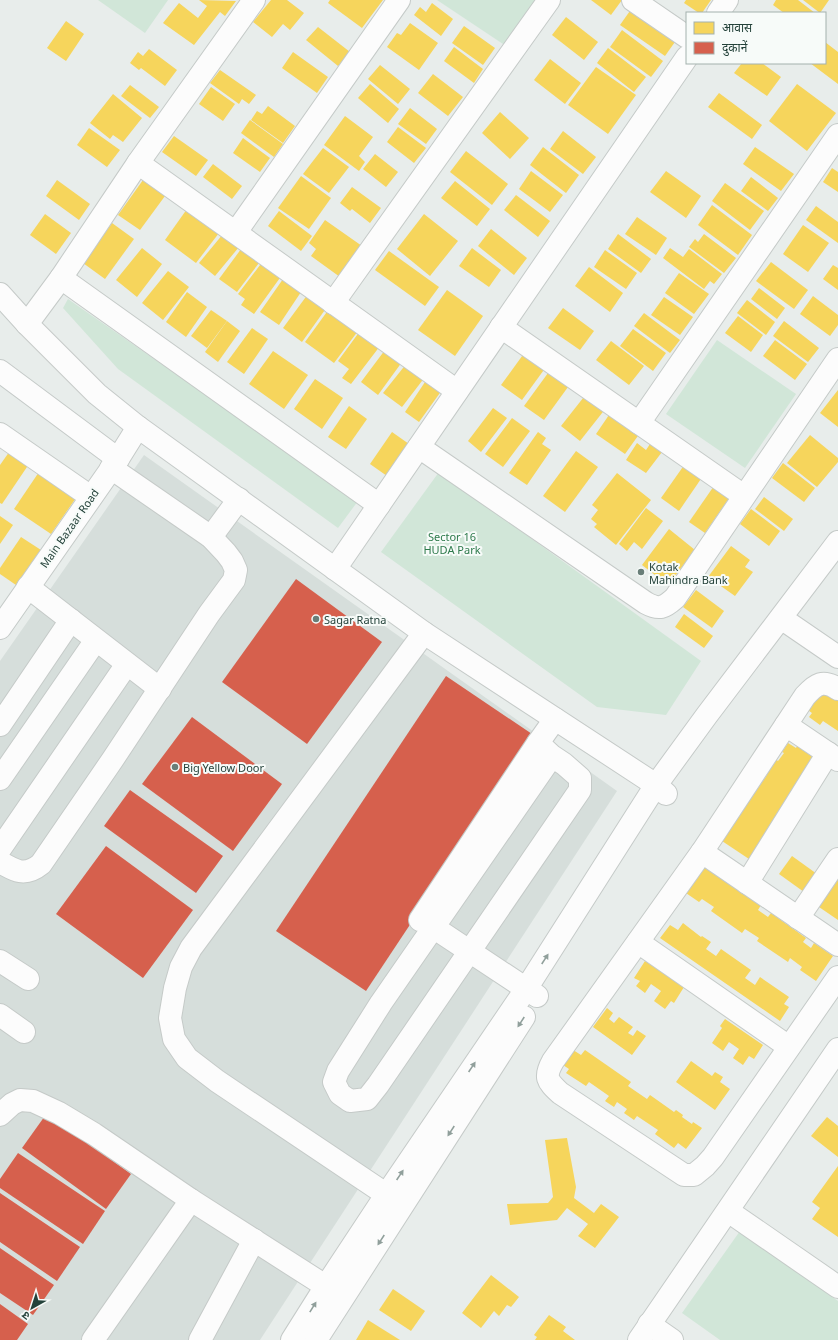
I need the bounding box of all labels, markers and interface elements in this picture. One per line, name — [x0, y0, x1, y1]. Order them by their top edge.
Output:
legend — [686, 12, 826, 64]
text: आवास — [722, 19, 753, 36]
text: दुकानें — [722, 39, 748, 56]
street label: Main Bazaar Road — [36, 485, 102, 571]
park label: Sector 16 HUDA Park — [423, 529, 481, 557]
place label: Kotak Mahindra Bank — [649, 559, 728, 587]
marker: Kotak Mahindra Bank — [636, 567, 646, 577]
place label: Sagar Ratna — [324, 612, 387, 627]
marker: Sagar Ratna — [311, 614, 321, 624]
place label: Big Yellow Door — [183, 760, 264, 775]
marker: Big Yellow Door — [170, 762, 180, 772]
one-way arrow — [541, 953, 548, 965]
one-way arrow — [518, 1016, 525, 1027]
one-way arrow — [469, 1061, 476, 1073]
one-way arrow — [447, 1126, 455, 1136]
one-way arrow — [396, 1170, 404, 1180]
one-way arrow — [377, 1234, 384, 1246]
north arrow — [12, 1288, 52, 1328]
one-way arrow — [309, 1302, 317, 1312]
text: उ — [18, 1308, 33, 1324]

